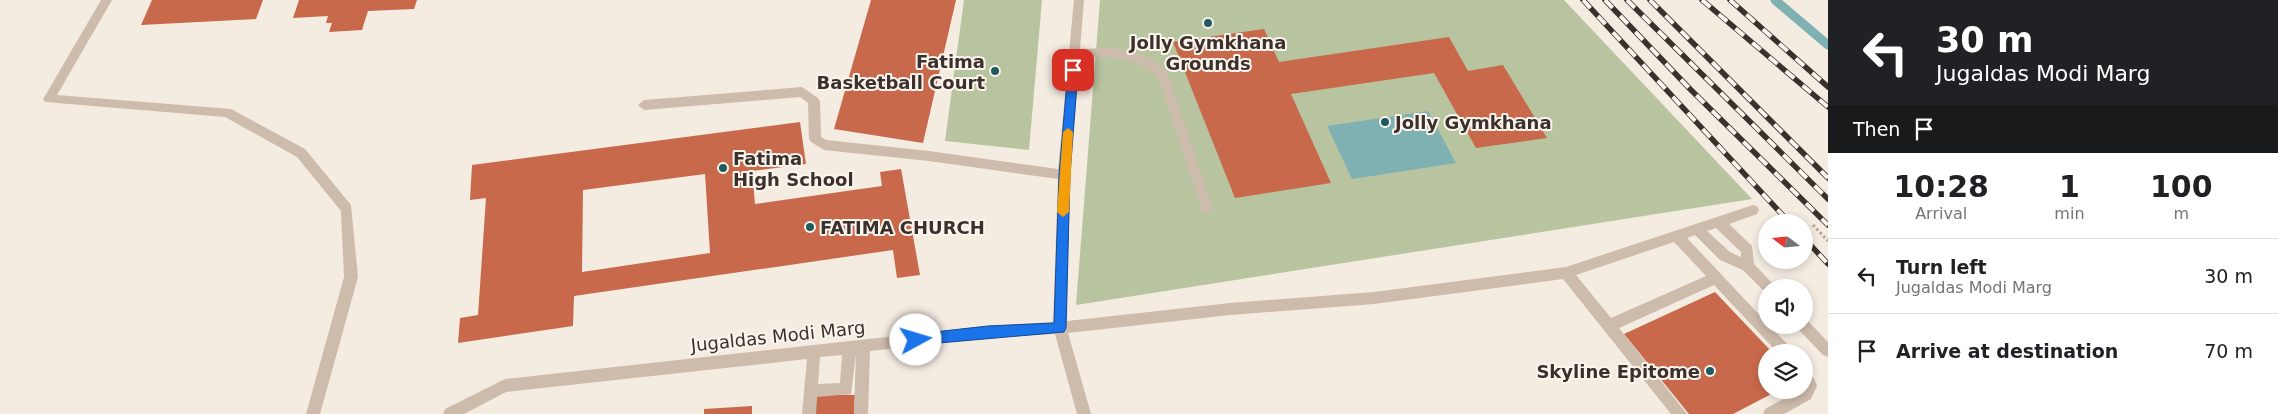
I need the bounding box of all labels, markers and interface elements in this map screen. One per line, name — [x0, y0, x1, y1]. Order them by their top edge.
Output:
marker: Jolly Gymkhana Grounds — [1202, 17, 1214, 29]
icon: left — [1853, 20, 1918, 85]
text: 30 m — [1936, 20, 2033, 60]
place label: Jolly Gymkhana Grounds — [1128, 32, 1286, 74]
pin — [1052, 49, 1094, 91]
place label: Fatima Basketball Court — [817, 51, 985, 93]
icon: arrive — [1059, 56, 1087, 84]
text: Jugaldas Modi Marg — [1936, 61, 2151, 86]
marker: Fatima Basketball Court — [989, 65, 1001, 77]
place label: Jolly Gymkhana — [1393, 112, 1552, 133]
icon: arrive — [1910, 115, 1938, 143]
marker: Jolly Gymkhana — [1379, 116, 1391, 128]
text: Then — [1853, 118, 1900, 140]
place label: Fatima High School — [733, 148, 854, 190]
marker: Fatima High School — [717, 162, 729, 174]
text: 10:28 — [1893, 169, 1989, 204]
text: 1 — [2059, 169, 2080, 204]
text: 100 — [2150, 169, 2213, 204]
text: Arrival — [1915, 204, 1967, 223]
text: min — [2054, 204, 2085, 223]
text: m — [2173, 204, 2189, 223]
north arrow — [1758, 214, 1812, 269]
map controls — [1758, 214, 1813, 399]
place label: FATIMA CHURCH — [820, 217, 985, 238]
marker: FATIMA CHURCH — [804, 221, 816, 233]
text: Turn left — [1896, 256, 1987, 278]
icon: left — [1853, 262, 1881, 290]
text: 30 m — [2204, 265, 2253, 287]
text: Jugaldas Modi Marg — [1896, 278, 2052, 297]
button: sound — [1758, 279, 1813, 334]
position arrow — [889, 313, 941, 365]
street label: Jugaldas Modi Marg — [689, 316, 866, 356]
icon: arrive — [1853, 337, 1881, 365]
text: Arrive at destination — [1896, 340, 2118, 362]
text: 70 m — [2204, 340, 2253, 362]
button: layers — [1758, 344, 1813, 399]
place label: Skyline Epitome — [1536, 361, 1700, 382]
marker: Skyline Epitome — [1704, 365, 1716, 377]

